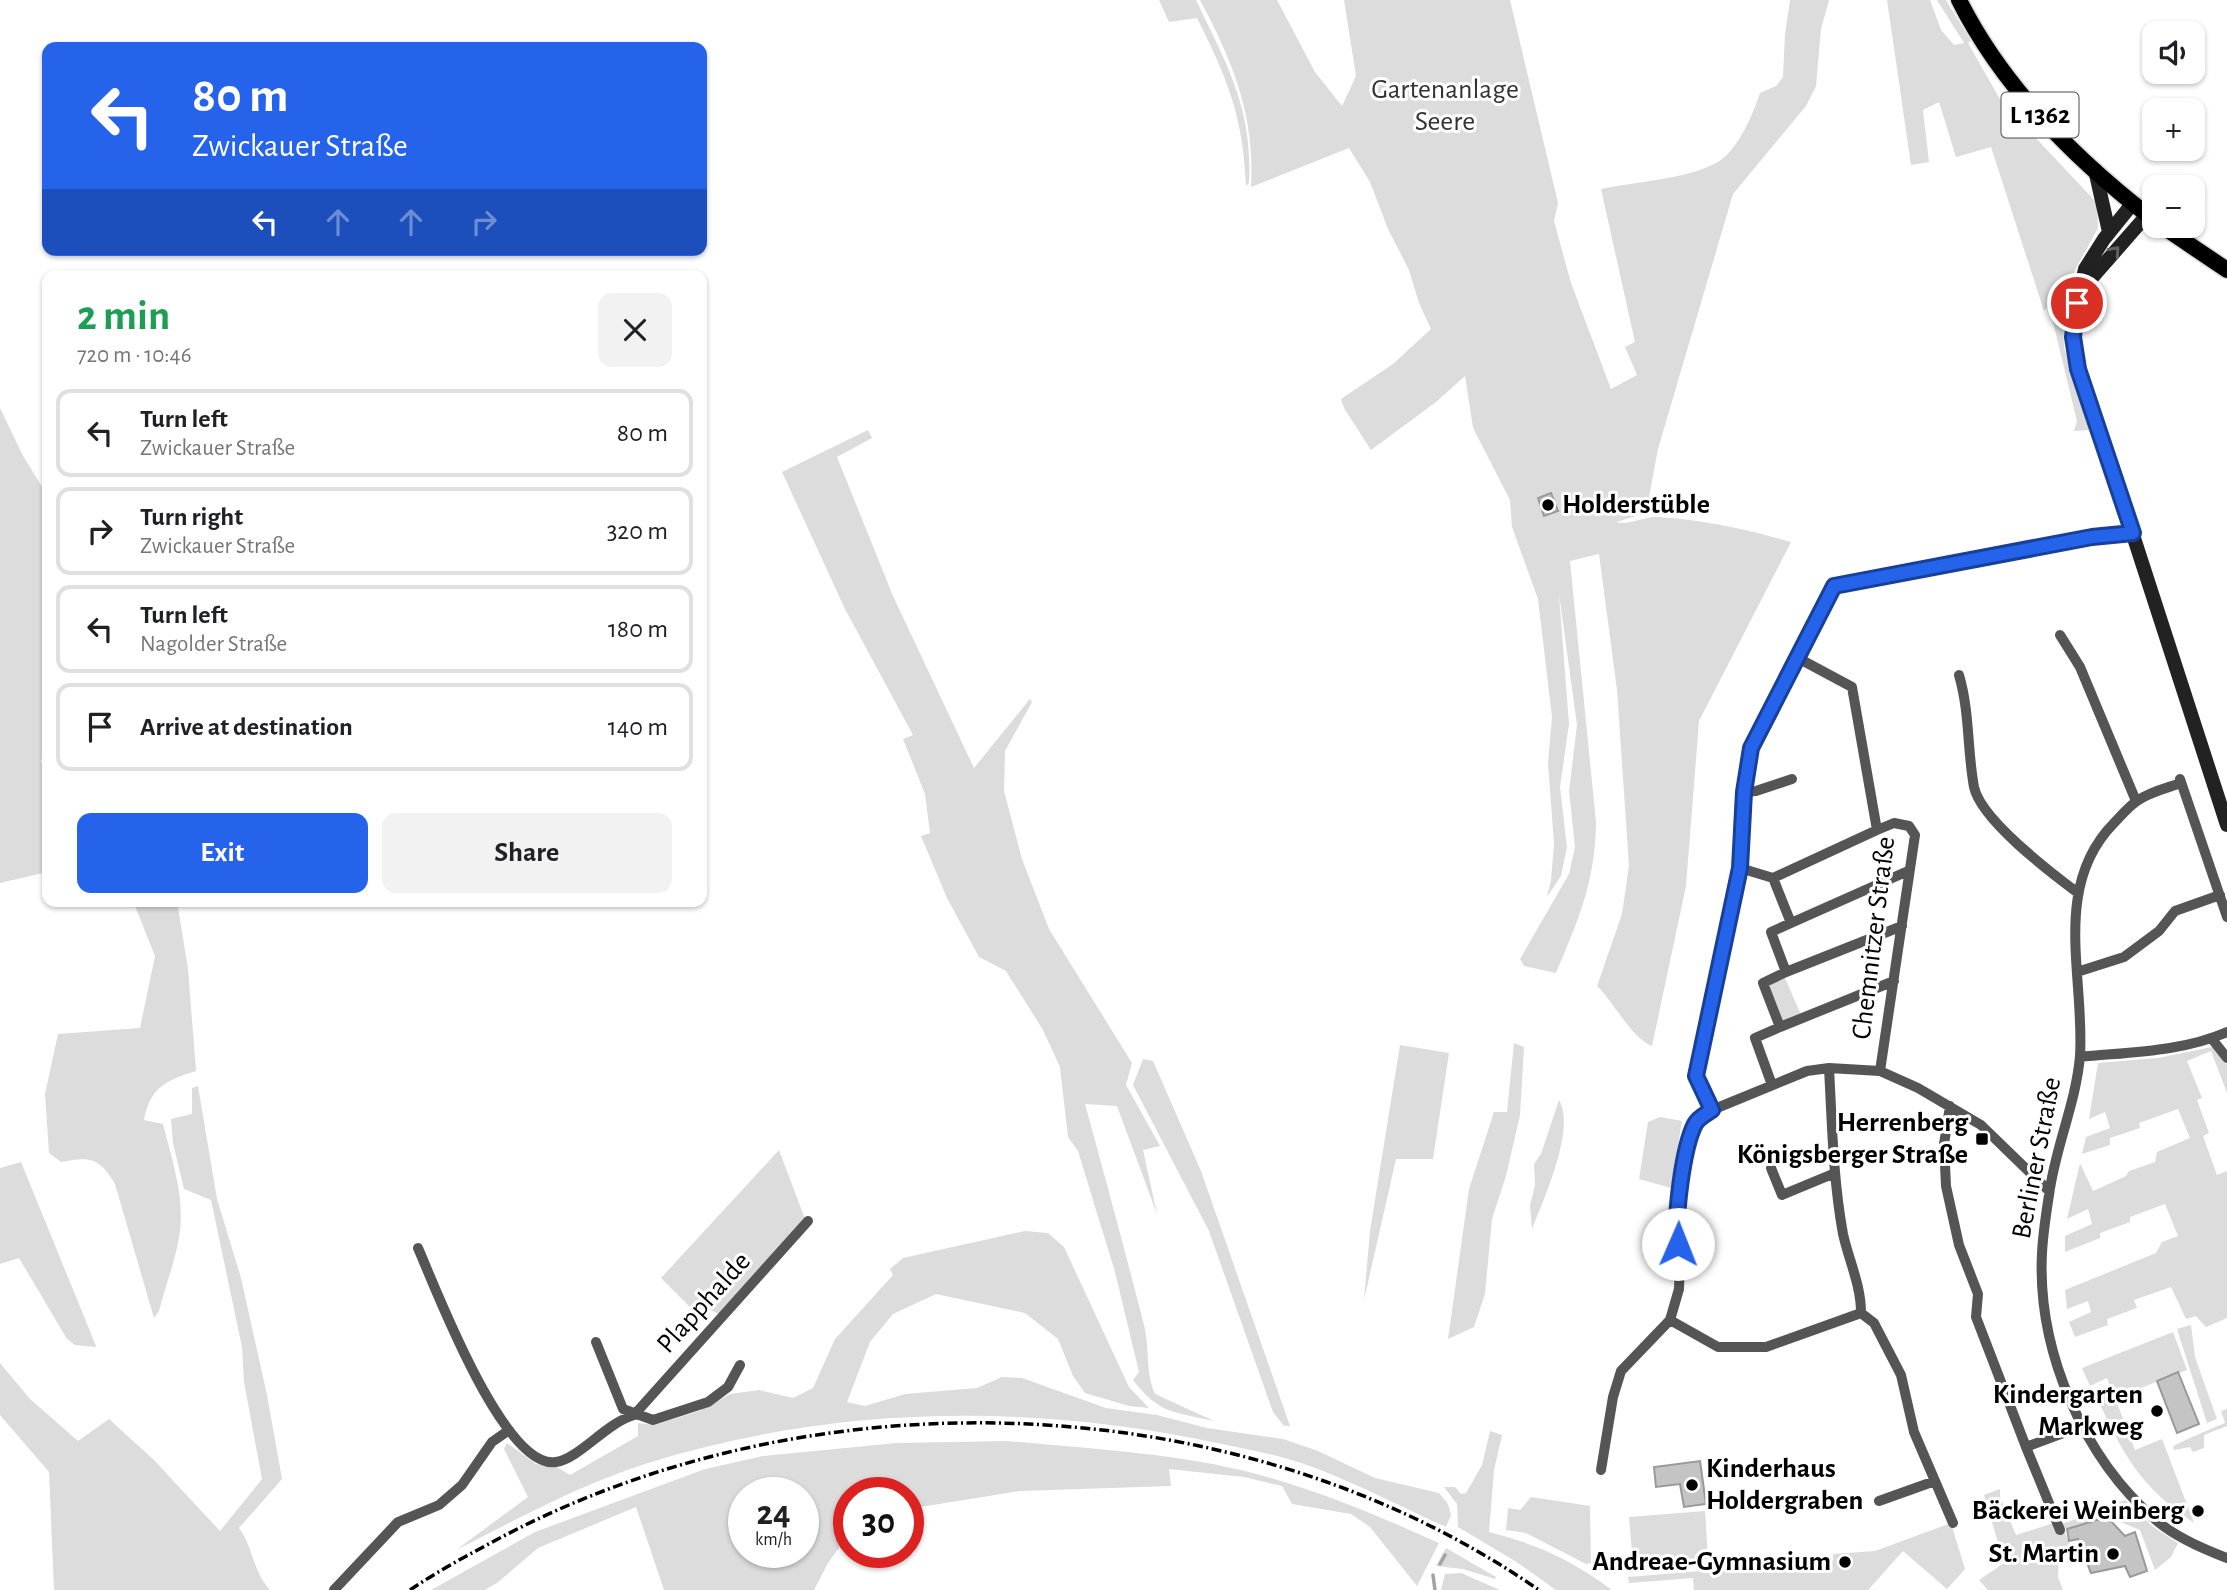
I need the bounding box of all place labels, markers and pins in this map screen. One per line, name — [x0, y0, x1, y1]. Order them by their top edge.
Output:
pin — [2047, 273, 2107, 333]
place label: Holderstüble — [1562, 491, 1710, 519]
marker: Holderstüble — [1540, 497, 1556, 513]
place label: Herrenberg Königsberger Straße — [1737, 1109, 1969, 1169]
marker: Herrenberg Königsberger Straße — [1974, 1131, 1990, 1147]
place label: Kindergarten Markweg — [1993, 1381, 2144, 1441]
marker: Kindergarten Markweg — [2149, 1403, 2165, 1419]
place label: Kinderhaus Holdergraben — [1706, 1455, 1863, 1515]
marker: Kinderhaus Holdergraben — [1684, 1477, 1700, 1493]
place label: Bäckerei Weinberg — [1972, 1497, 2185, 1525]
marker: Bäckerei Weinberg — [2190, 1503, 2206, 1519]
place label: St. Martin — [1989, 1540, 2099, 1568]
marker: St. Martin — [2105, 1546, 2121, 1562]
place label: Andreae-Gymnasium — [1592, 1548, 1831, 1576]
marker: Andreae-Gymnasium — [1837, 1554, 1853, 1570]

